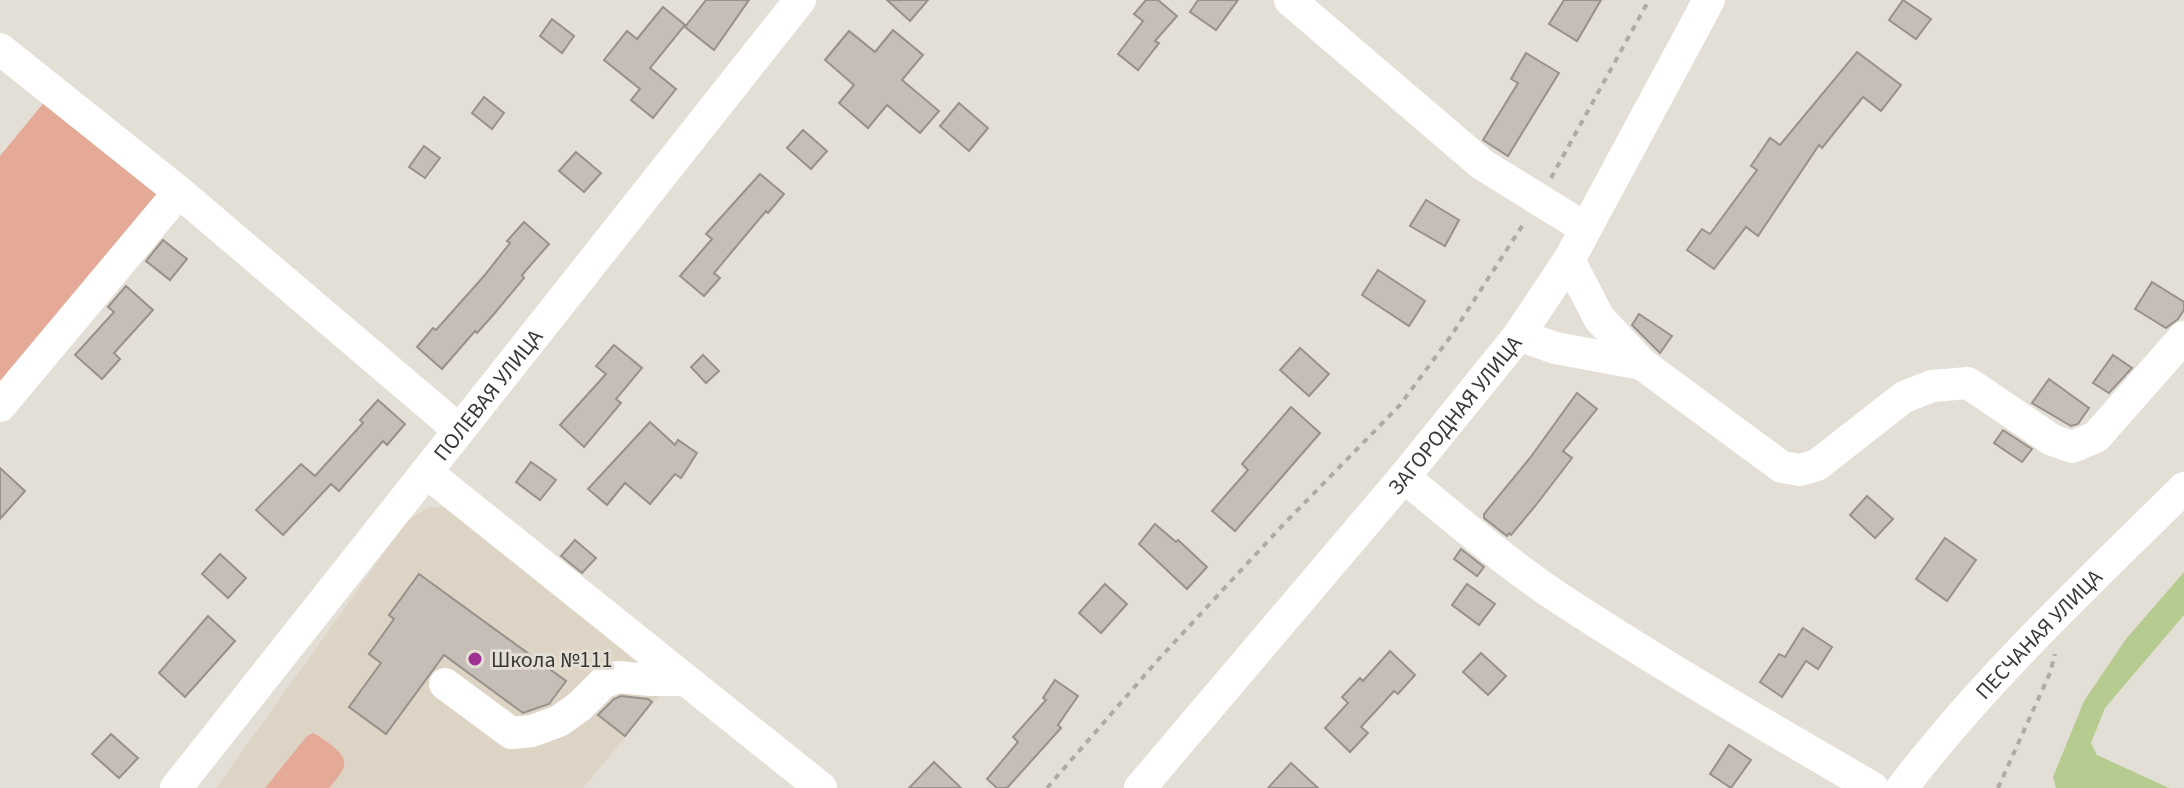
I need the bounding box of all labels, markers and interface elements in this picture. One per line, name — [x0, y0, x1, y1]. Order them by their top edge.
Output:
street label: ПОЛЕВАЯ УЛИЦА — [426, 322, 551, 468]
street label: ЗАГОРОДНАЯ УЛИЦА — [1381, 329, 1530, 502]
street label: ПЕСЧАНАЯ УЛИЦА — [1968, 562, 2110, 707]
place label: Школа №111 — [491, 644, 612, 676]
marker: Школа №111 — [466, 650, 484, 668]

